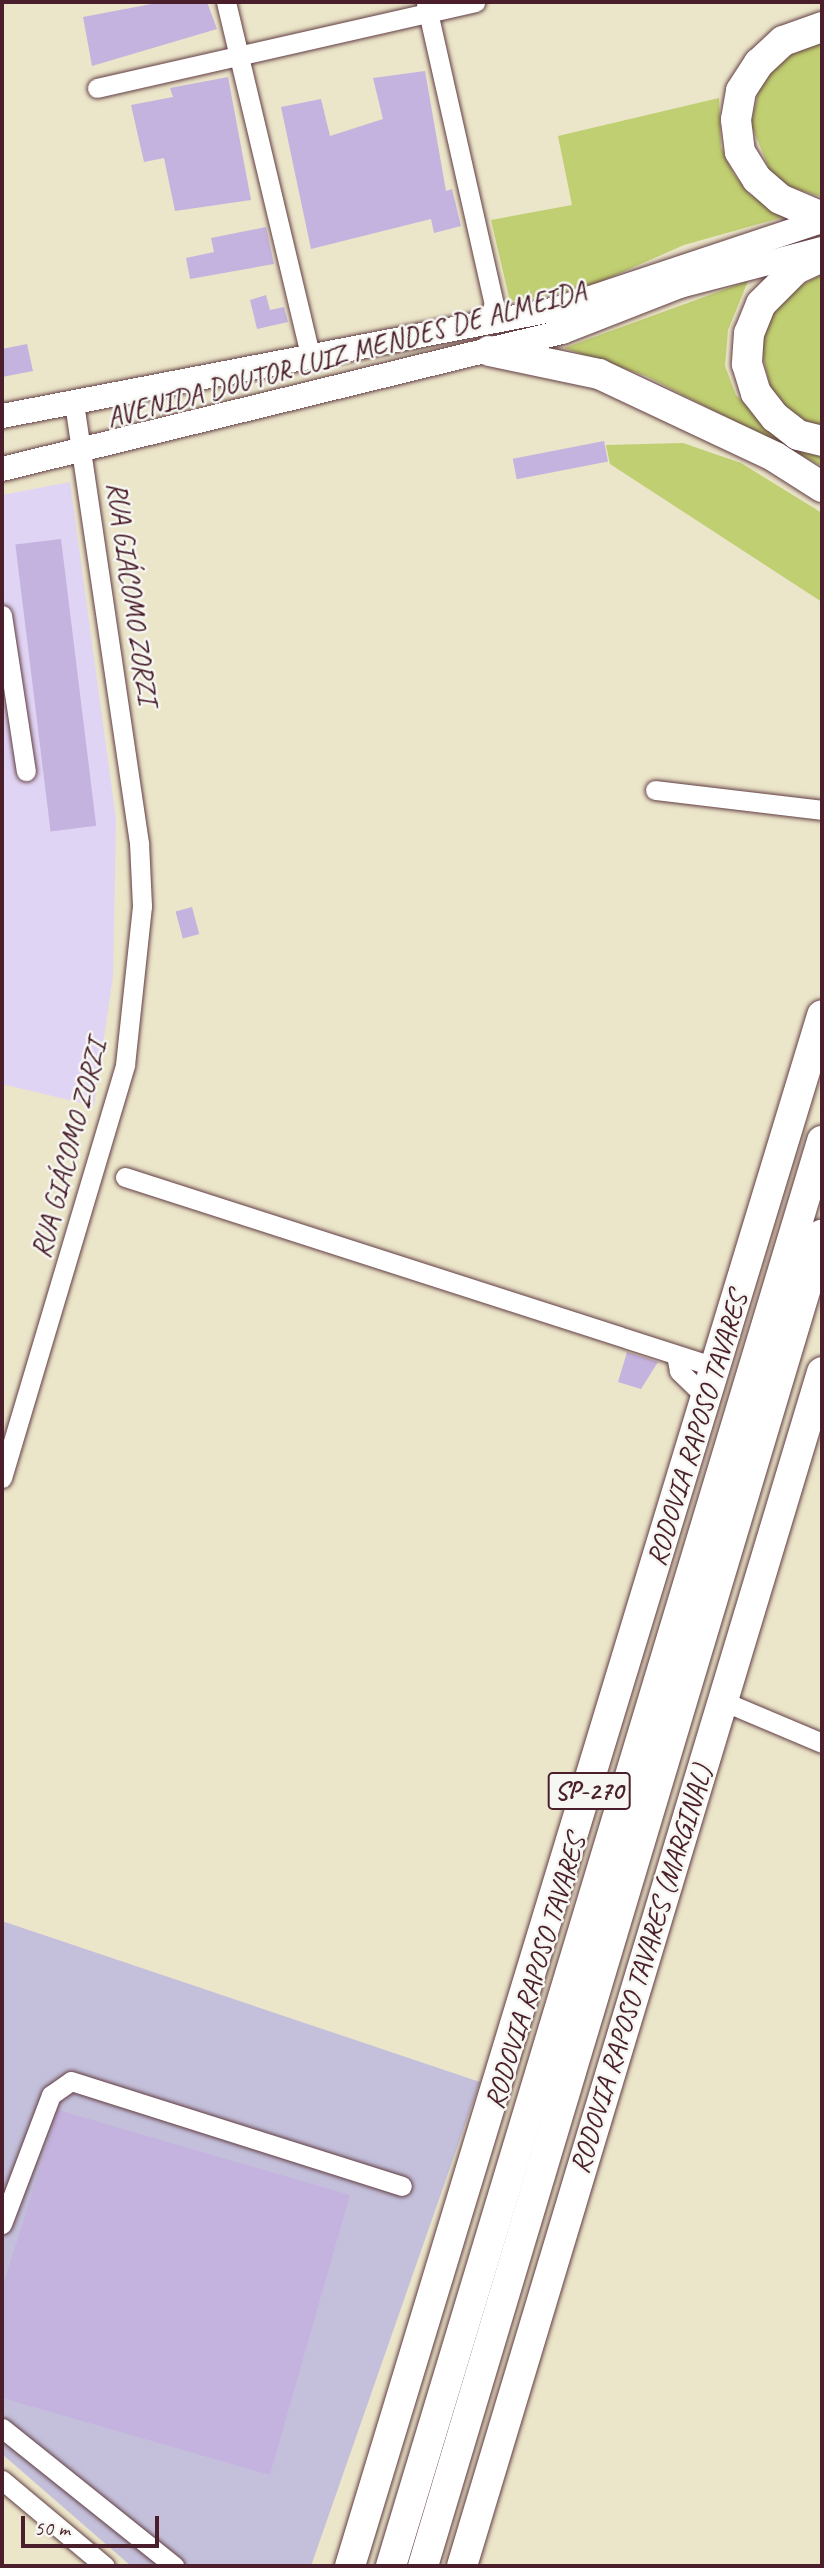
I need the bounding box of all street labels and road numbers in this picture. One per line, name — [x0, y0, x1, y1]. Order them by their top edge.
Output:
street label: AVENIDA DOUTOR LUIZ MENDES DE ALMEIDA — [104, 274, 588, 434]
street label: RUA GIÁCOMO ZORZI — [100, 481, 164, 705]
street label: RUA GIÁCOMO ZORZI — [24, 1037, 114, 1261]
street label: RODOVIA RAPOSO TAVARES — [639, 1288, 755, 1570]
street label: RODOVIA RAPOSO TAVARES (MARGINAL) — [563, 1761, 719, 2177]
road number: SP-270 — [547, 1768, 631, 1814]
street label: RODOVIA RAPOSO TAVARES — [477, 1831, 593, 2113]

